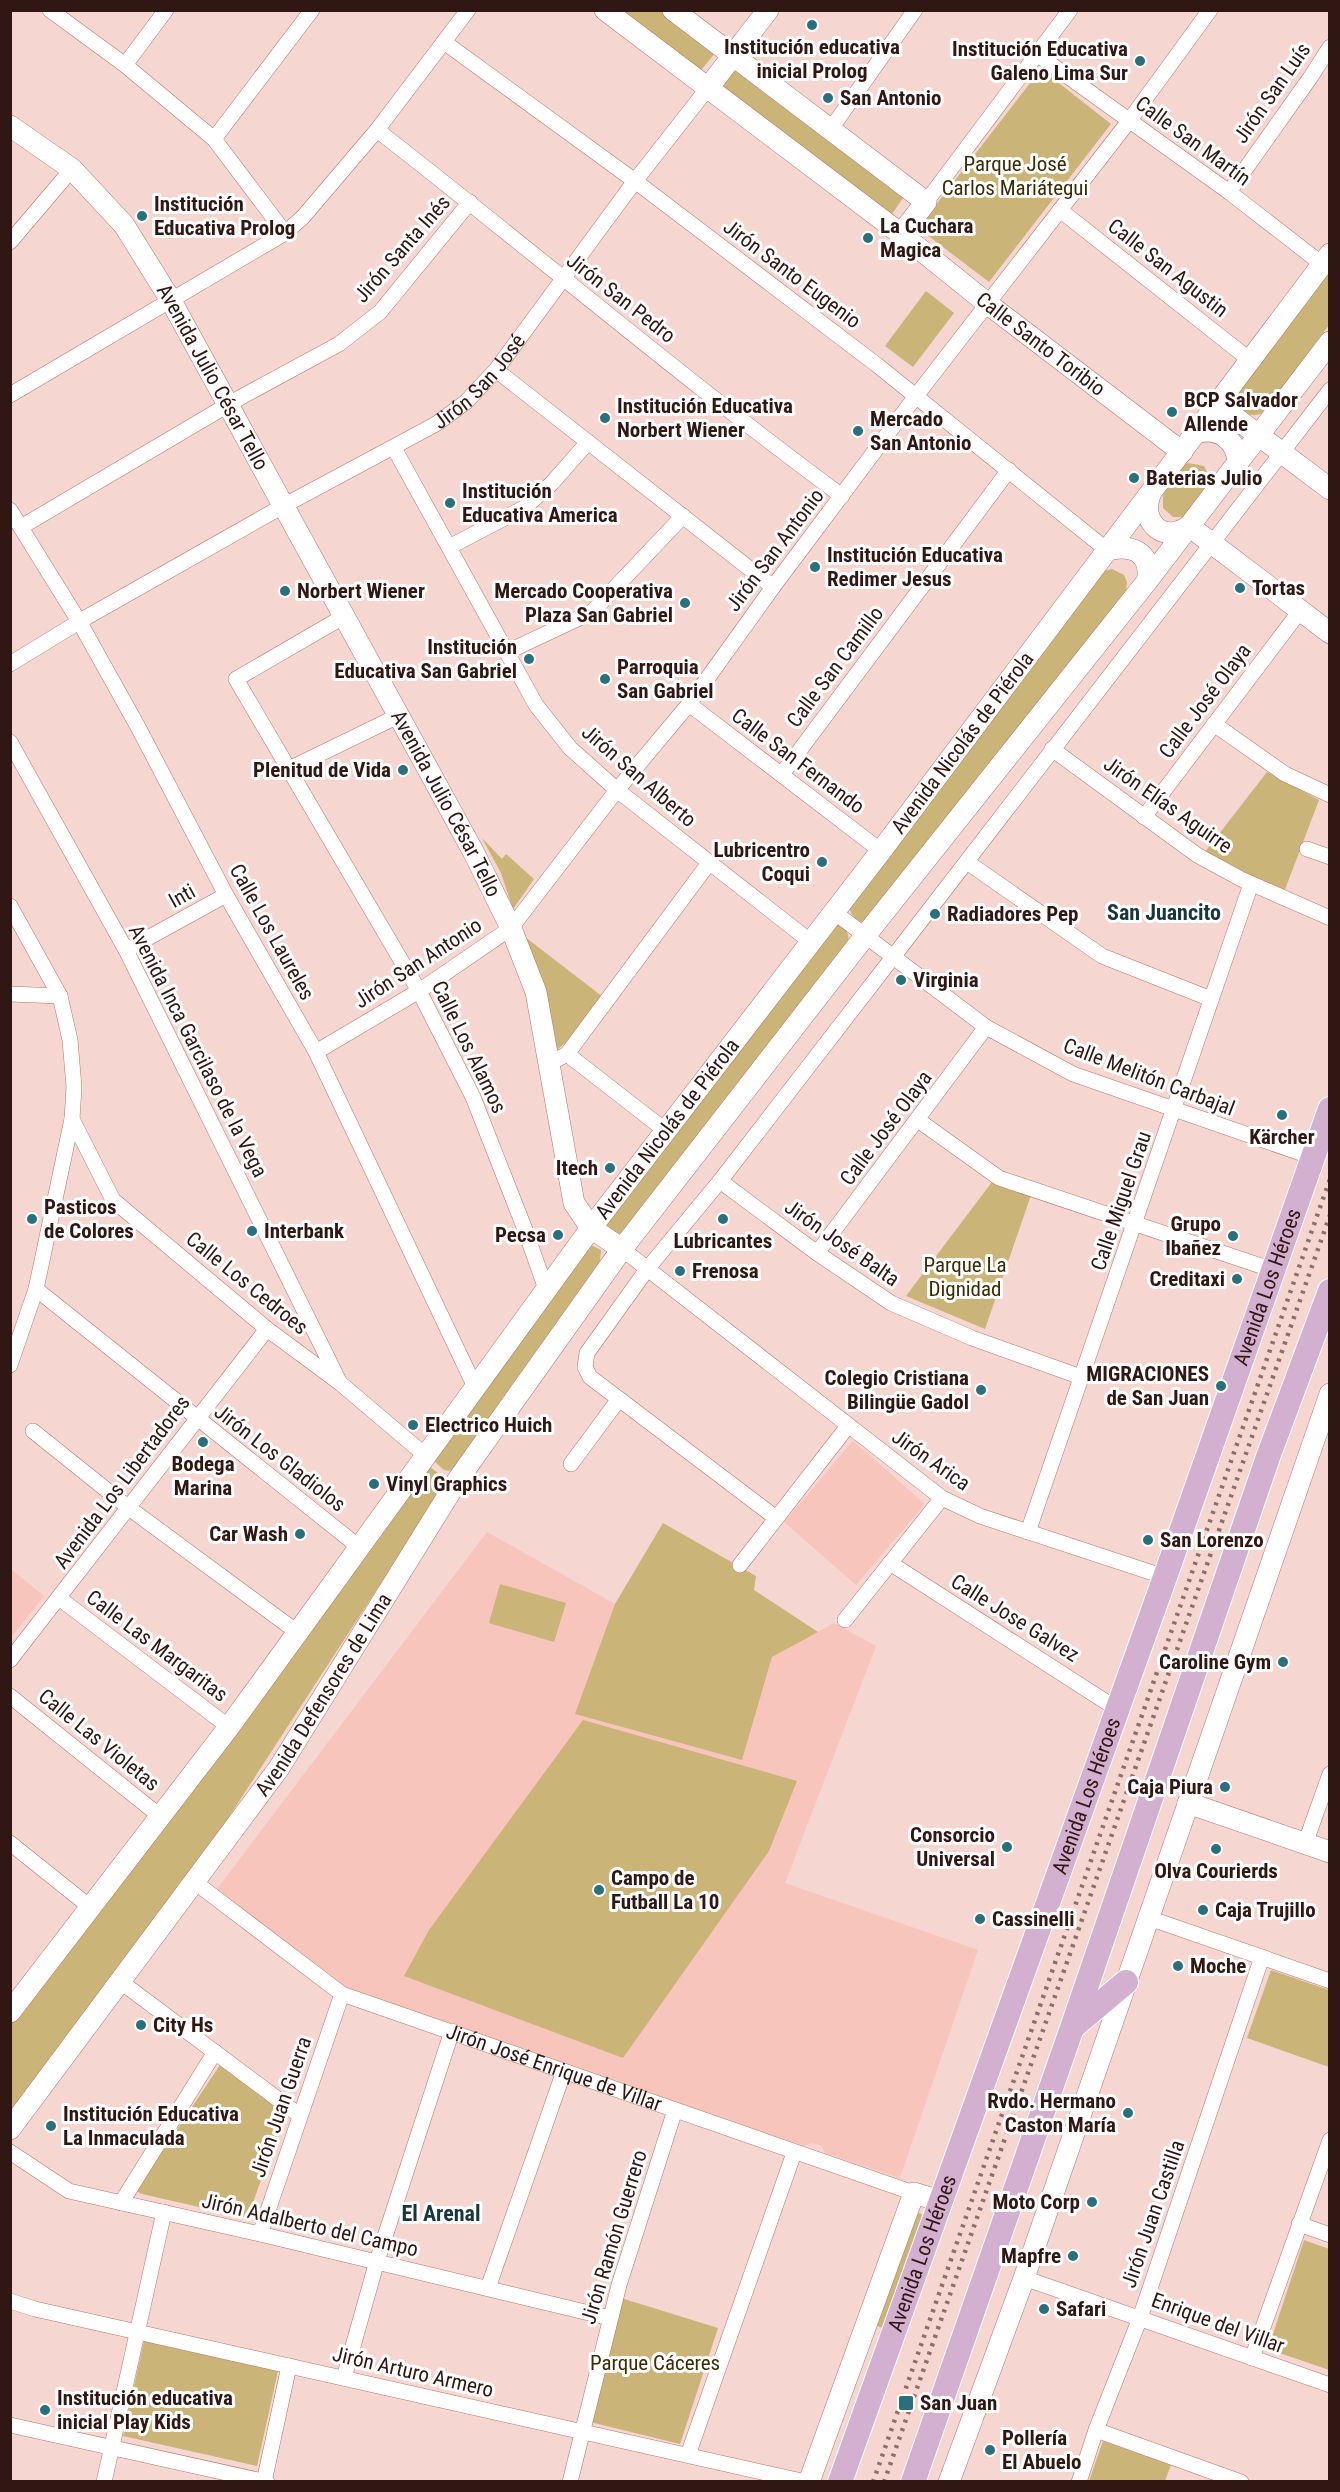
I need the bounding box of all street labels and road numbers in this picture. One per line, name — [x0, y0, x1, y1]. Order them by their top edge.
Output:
street label: Jirón San Luís — [1229, 38, 1315, 148]
street label: Calle San Martín — [1131, 91, 1255, 191]
street label: Jirón Santa Inés — [349, 191, 455, 307]
street label: Calle San Agustin — [1103, 214, 1233, 322]
street label: Jirón Santo Eugenio — [719, 215, 865, 333]
street label: Jirón San Pedro — [562, 248, 680, 348]
street label: Avenida Julio César Tello — [152, 280, 273, 474]
street label: Calle Santo Toribio — [971, 287, 1110, 401]
street label: Jirón San José — [429, 329, 530, 434]
street label: Jirón San Antonio — [721, 484, 829, 616]
street label: Calle San Camillo — [782, 602, 888, 732]
street label: Calle José Olaya — [1154, 639, 1256, 763]
street label: Avenida Nicolás de Piérola — [886, 647, 1038, 838]
street label: Calle San Fernando — [727, 703, 869, 819]
street label: Avenida Julio César Tello — [386, 706, 506, 901]
street label: Jirón San Alberto — [577, 720, 701, 832]
street label: Jirón Elías Aguirre — [1099, 752, 1237, 858]
street label: Calle Los Laureles — [225, 860, 319, 1004]
street label: Inti — [165, 879, 199, 913]
street label: Jirón San Antonio — [350, 913, 486, 1013]
street label: Avenida Inca Garcilaso de la Vega — [124, 921, 272, 1181]
street label: Calle Los Alamos — [427, 977, 511, 1117]
street label: Calle Melitón Carbajal — [1060, 1033, 1238, 1121]
street label: Avenida Nicolás de Piérola — [590, 1034, 744, 1224]
street label: Calle José Olaya — [835, 1066, 937, 1190]
street label: Calle Miguel Grau — [1086, 1128, 1156, 1274]
street label: Jirón José Balta — [780, 1195, 904, 1291]
street label: Avenida Los Héroes — [1229, 1205, 1306, 1369]
street label: Calle Los Cedroes — [181, 1227, 313, 1339]
street label: Avenida Los Libertadores — [49, 1391, 195, 1573]
street label: Jirón Los Gladiolos — [210, 1399, 350, 1517]
street label: Jirón Arica — [887, 1424, 975, 1496]
street label: Calle Jose Galvez — [947, 1569, 1083, 1667]
street label: Calle Las Margaritas — [82, 1585, 232, 1707]
street label: Avenida Defensores de Lima — [250, 1589, 396, 1801]
street label: Calle Las Violetas — [34, 1684, 164, 1796]
street label: Avenida Los Héroes — [1047, 1714, 1126, 1877]
street label: Jirón José Enrique de Villar — [443, 2019, 665, 2116]
street label: Jirón Juan Guerra — [246, 2034, 316, 2180]
street label: Jirón Juan Castilla — [1117, 2137, 1189, 2291]
street label: Jirón Ramón Guerrero — [576, 2147, 652, 2327]
street label: Avenida Los Héroes — [883, 2172, 961, 2335]
street label: Jirón Adalberto del Campo — [200, 2188, 420, 2262]
street label: Enrique del Villar — [1148, 2288, 1288, 2358]
street label: Jirón Arturo Armero — [330, 2342, 496, 2402]

